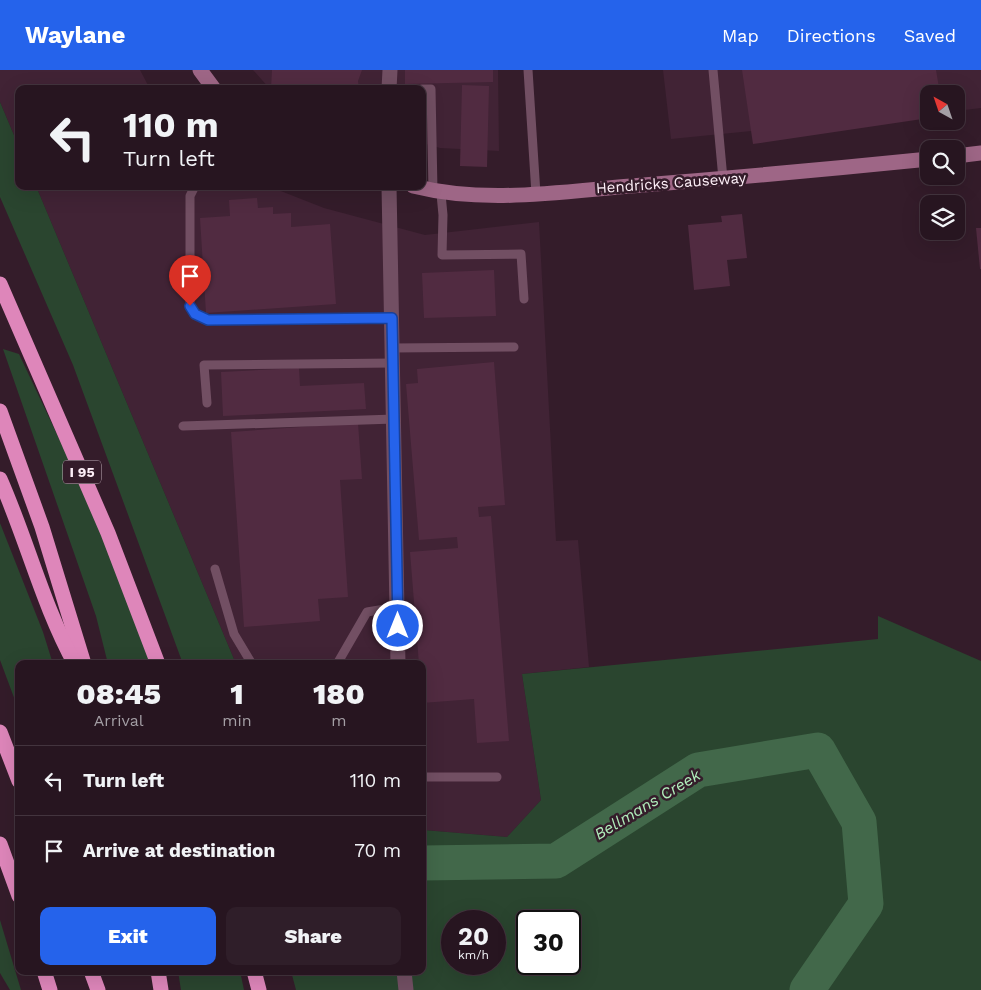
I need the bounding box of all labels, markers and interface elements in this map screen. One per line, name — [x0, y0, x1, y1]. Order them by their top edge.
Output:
text: Waylane — [25, 21, 125, 49]
text: Map — [722, 25, 759, 46]
text: Directions — [787, 25, 876, 46]
text: Saved — [904, 25, 956, 46]
north arrow — [920, 85, 965, 130]
map controls — [920, 85, 965, 240]
text: 110 m — [123, 104, 219, 146]
icon: left — [40, 105, 105, 170]
button: search — [920, 140, 965, 185]
text: Turn left — [123, 146, 215, 171]
street label: Hendricks Causeway — [595, 169, 747, 197]
button: layers — [920, 195, 965, 240]
pin — [169, 255, 211, 306]
icon: arrive — [176, 262, 204, 290]
road number: I 95 — [63, 461, 101, 484]
position arrow — [371, 599, 423, 651]
text: 08:45 — [76, 676, 161, 711]
text: 1 — [230, 676, 244, 711]
text: 180 — [313, 676, 365, 711]
text: Arrival — [94, 711, 144, 730]
text: min — [222, 711, 252, 730]
text: m — [331, 711, 346, 730]
water label: Bellmans Creek — [591, 765, 705, 844]
icon: left — [40, 767, 68, 795]
text: Turn left — [83, 769, 164, 792]
text: 110 m — [350, 769, 401, 792]
icon: arrive — [40, 837, 68, 865]
text: Arrive at destination — [83, 839, 275, 862]
text: 70 m — [354, 839, 401, 862]
button: Exit — [40, 907, 216, 965]
button: Share — [226, 907, 401, 965]
speed limit sign: 30 — [516, 910, 581, 975]
text: 20 — [458, 922, 489, 951]
text: km/h — [458, 948, 489, 962]

